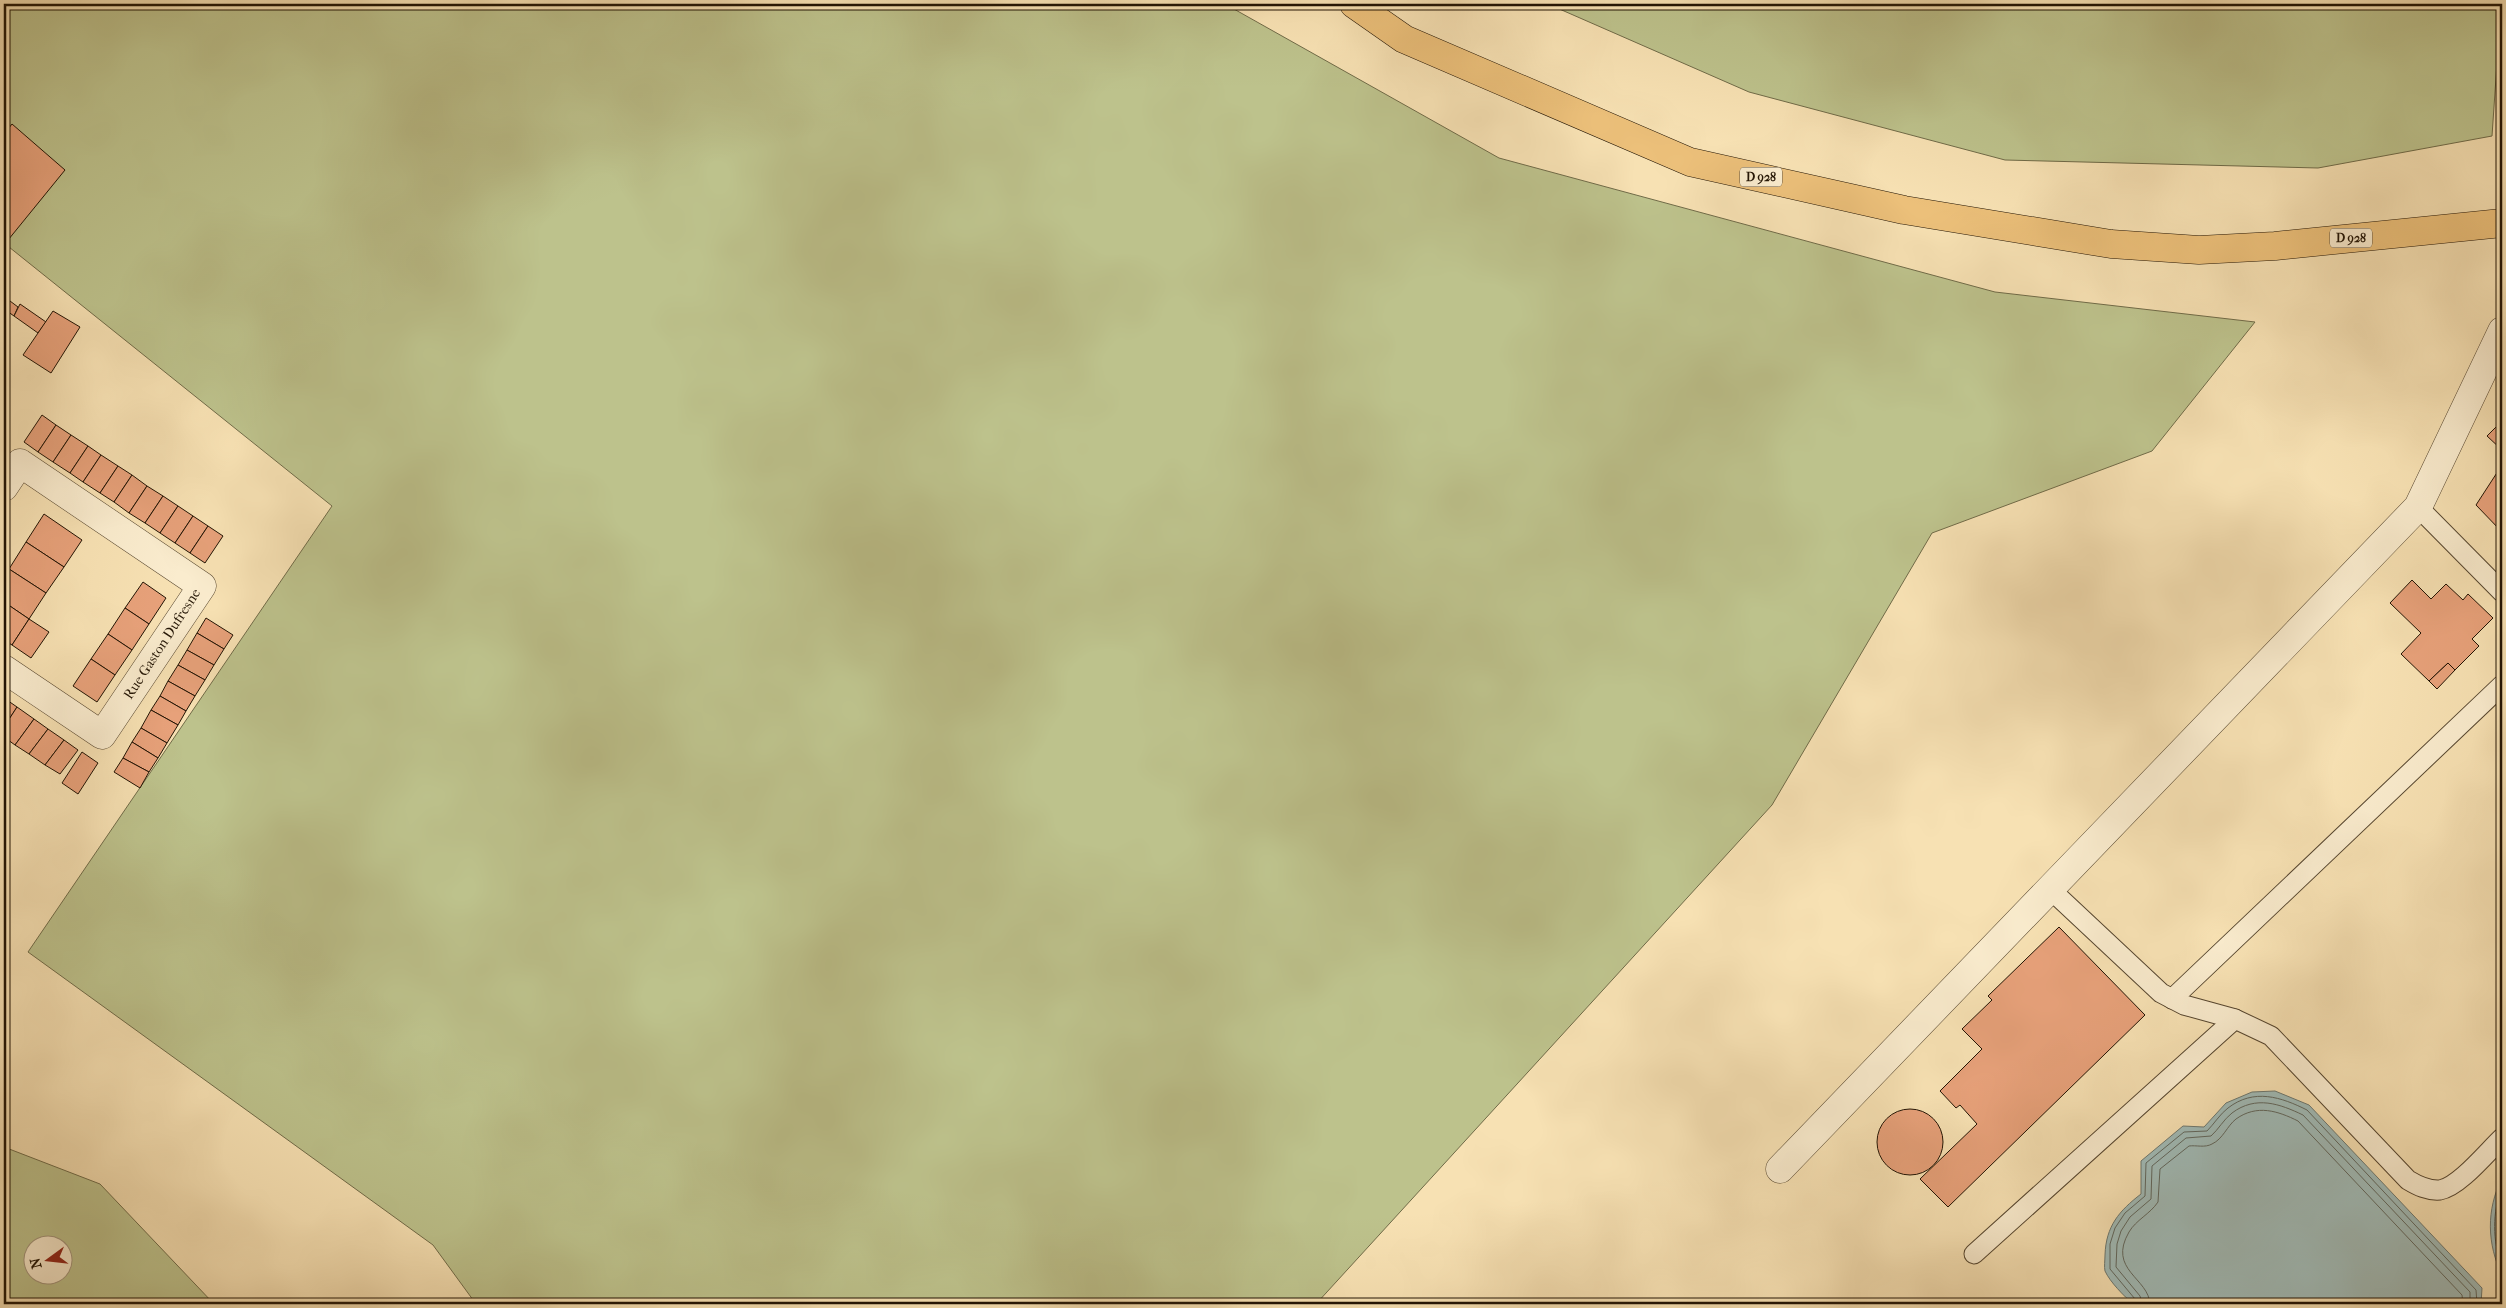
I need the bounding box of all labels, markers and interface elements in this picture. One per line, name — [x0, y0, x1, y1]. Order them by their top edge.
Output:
road number: D 928 — [1740, 168, 1782, 186]
road number: D 928 — [2330, 228, 2372, 248]
street label: Rue Gaston Dufresne — [120, 585, 204, 703]
north arrow — [22, 1236, 72, 1286]
text: N — [26, 1256, 46, 1271]

